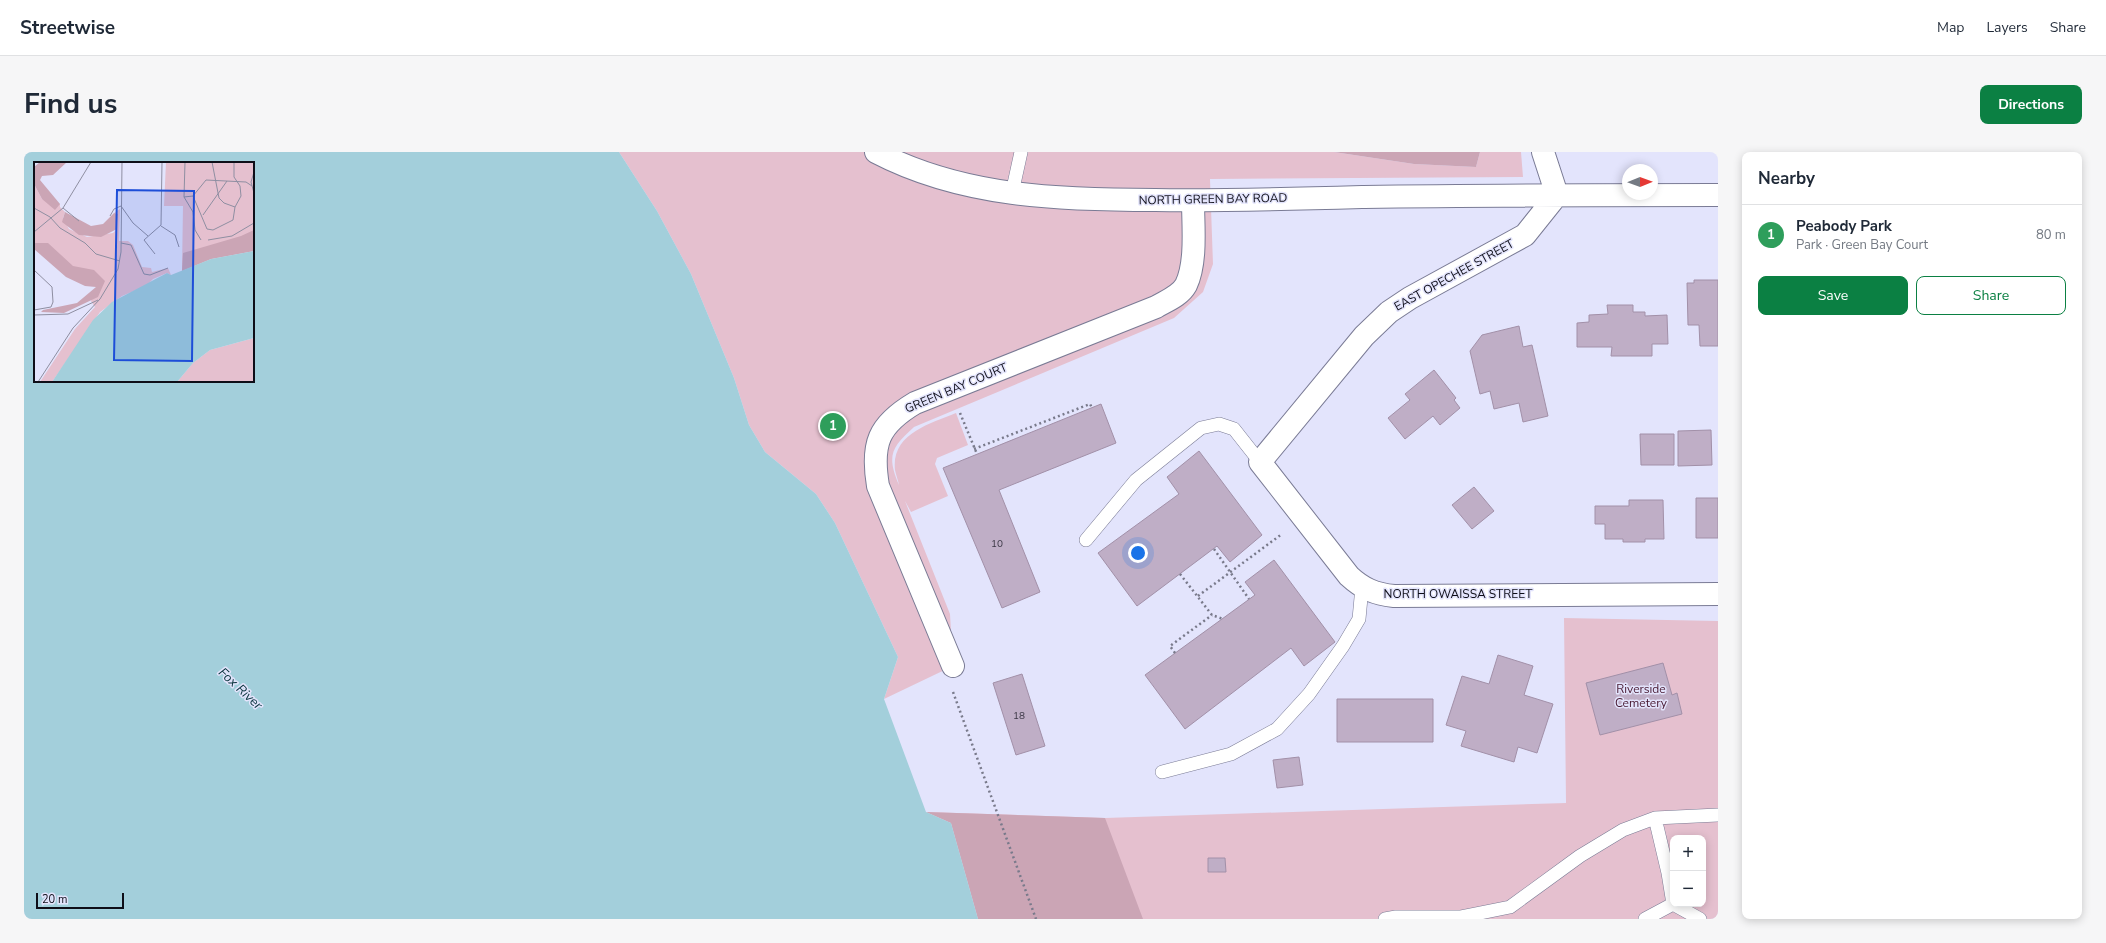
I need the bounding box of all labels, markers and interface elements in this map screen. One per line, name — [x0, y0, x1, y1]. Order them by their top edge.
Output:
text: Streetwise — [20, 15, 115, 41]
text: Map — [1937, 18, 1964, 37]
text: Layers — [1986, 18, 2028, 37]
text: Share — [2050, 18, 2086, 37]
text: Find us — [24, 85, 118, 123]
button: Directions — [1980, 85, 2082, 124]
inset map — [34, 162, 254, 382]
north arrow — [1622, 164, 1658, 200]
text: Nearby — [1758, 167, 1815, 190]
street label: NORTH GREEN BAY ROAD — [1138, 190, 1288, 208]
text: Peabody Park — [1796, 216, 1892, 236]
text: 1 — [1767, 226, 1775, 244]
text: 80 m — [2036, 226, 2066, 244]
street label: EAST OPECHEE STREET — [1391, 235, 1517, 315]
text: Park · Green Bay Court — [1796, 236, 1928, 254]
button: Save — [1758, 276, 1908, 315]
button: Share — [1916, 276, 2066, 315]
street label: GREEN BAY COURT — [902, 359, 1010, 417]
pin: 1 — [820, 411, 846, 441]
house number: 10 — [991, 537, 1003, 551]
your location — [1128, 543, 1148, 563]
street label: NORTH OWAISSA STREET — [1384, 586, 1533, 602]
water label: Fox River — [214, 664, 266, 714]
park label: Riverside Cemetery — [1615, 681, 1668, 711]
house number: 18 — [1013, 709, 1025, 723]
map controls — [1670, 835, 1706, 907]
button: + — [1670, 835, 1706, 871]
button: − — [1670, 871, 1706, 907]
scale bar — [36, 891, 124, 910]
text: 20 m — [42, 892, 67, 907]

